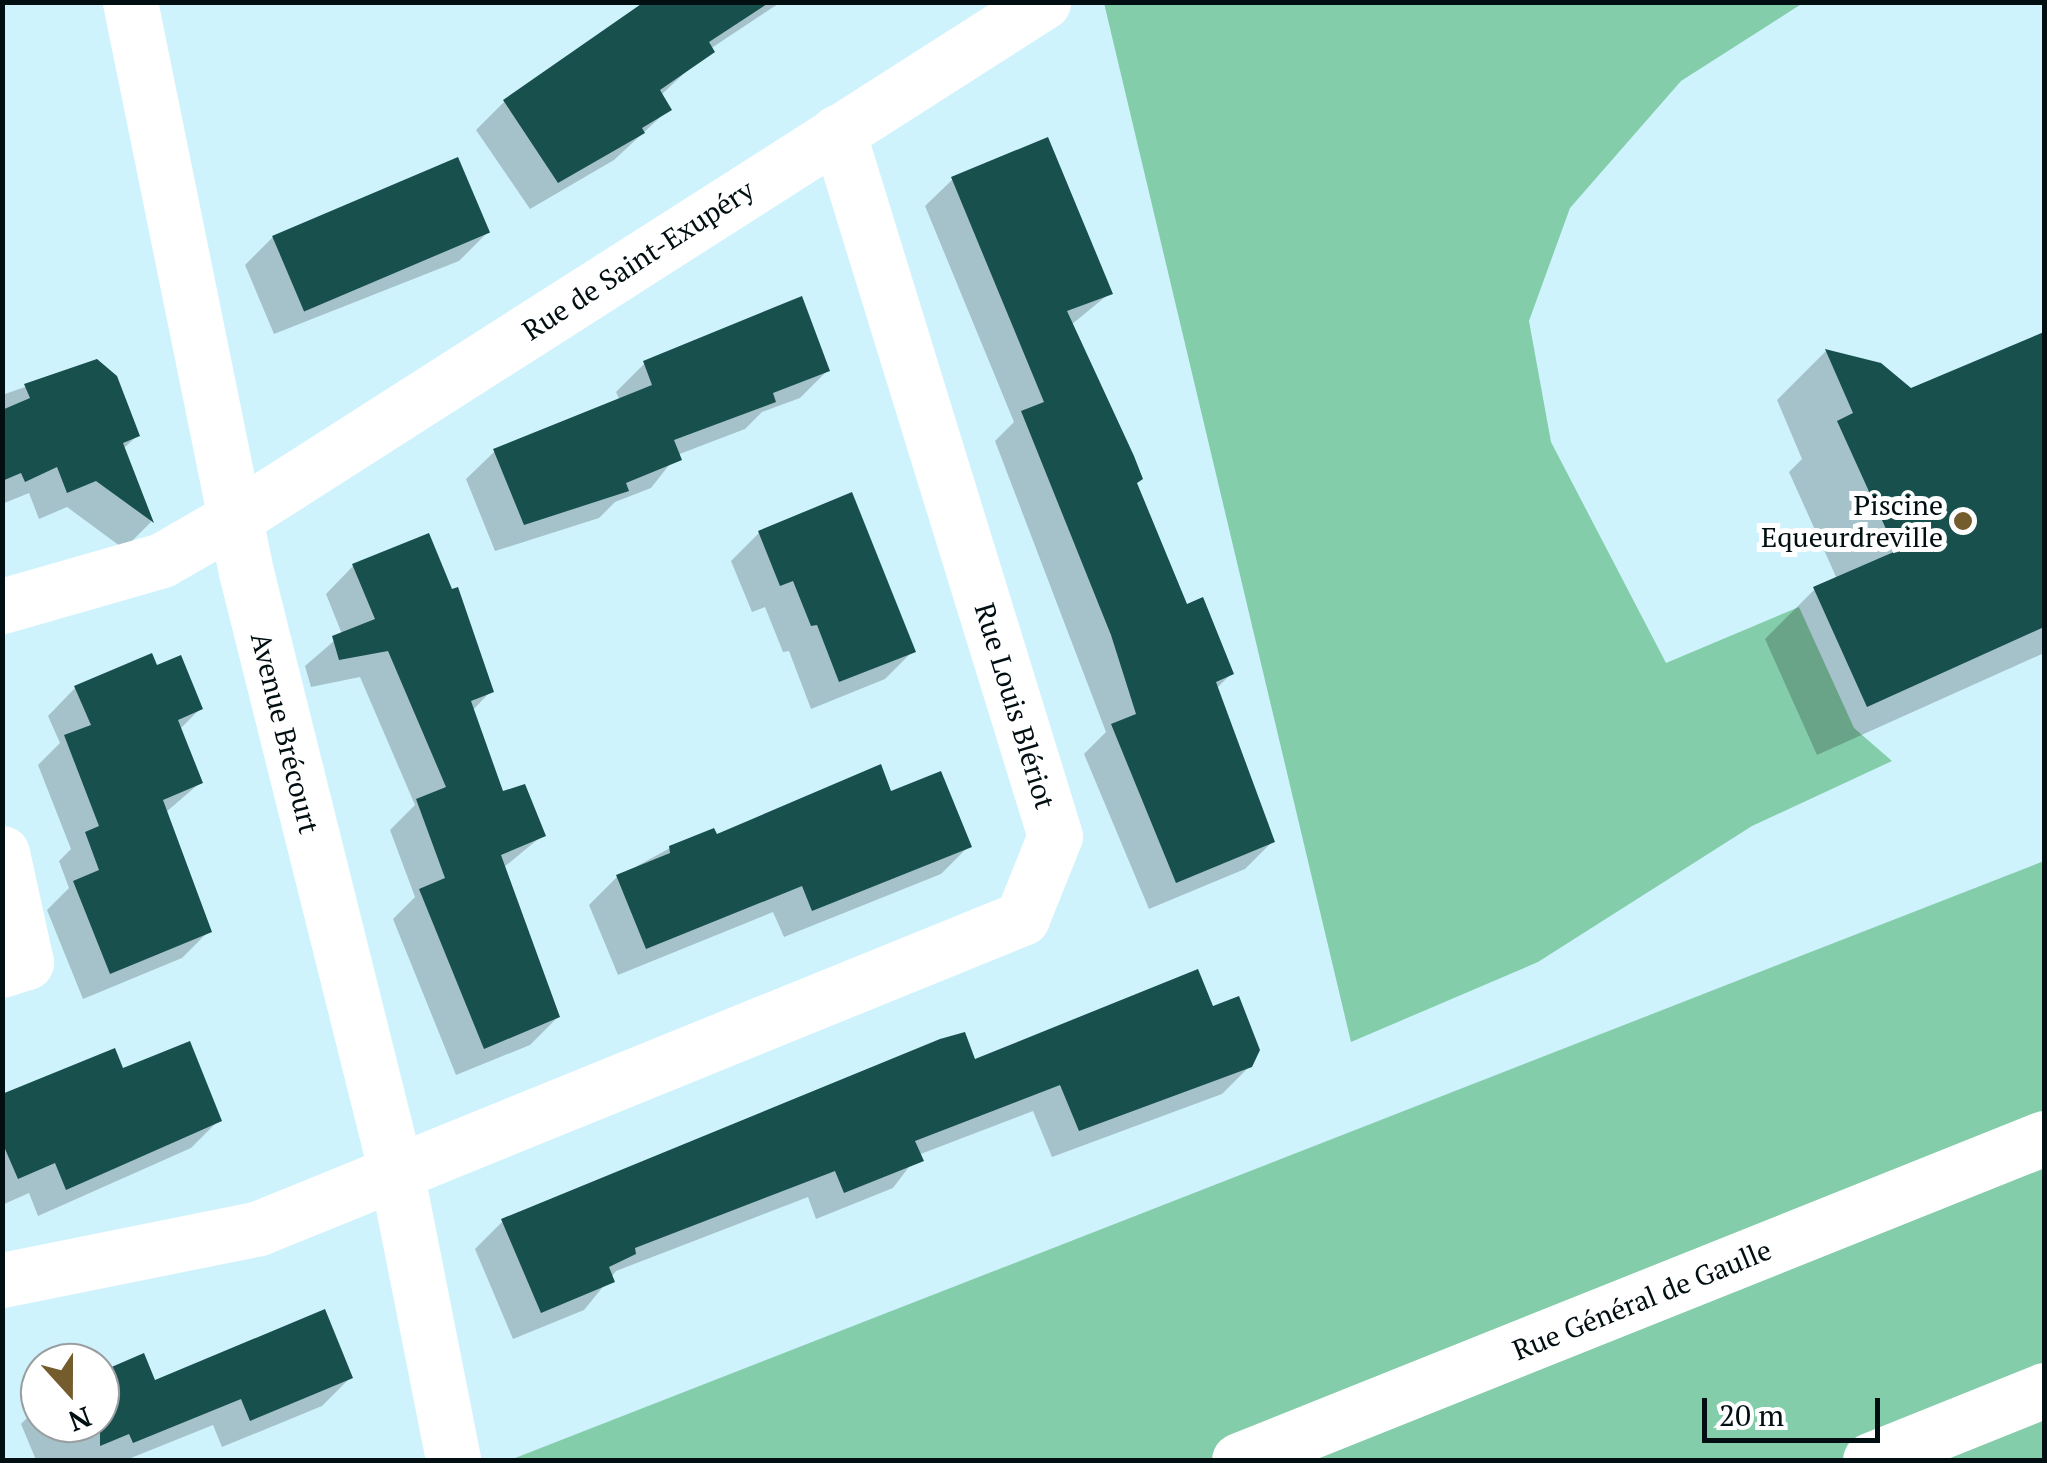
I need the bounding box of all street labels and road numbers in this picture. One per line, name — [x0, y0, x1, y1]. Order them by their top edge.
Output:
street label: Rue de Saint-Exupéry — [516, 173, 760, 347]
street label: Rue Louis Blériot — [968, 599, 1062, 813]
street label: Avenue Brécourt — [244, 629, 326, 837]
street label: Rue Général de Gaulle — [1508, 1233, 1776, 1367]

